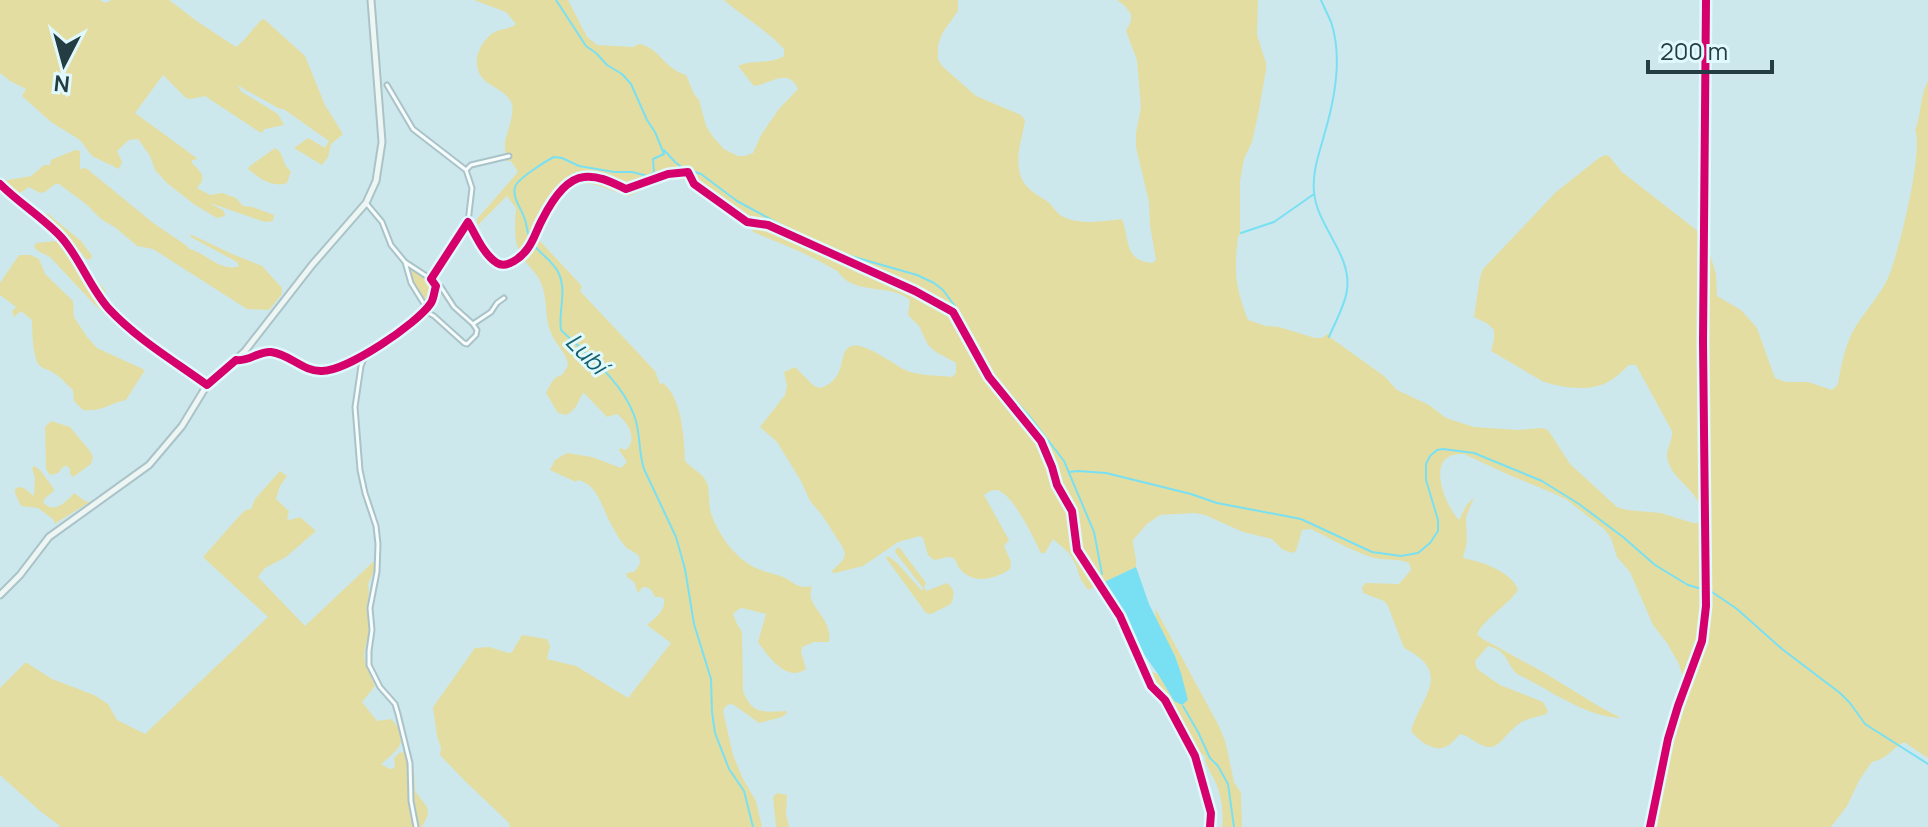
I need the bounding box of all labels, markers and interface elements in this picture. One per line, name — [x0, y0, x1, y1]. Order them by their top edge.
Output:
north arrow — [24, 24, 104, 104]
scale bar — [1648, 24, 1772, 74]
text: 200 m — [1660, 34, 1728, 67]
text: N — [52, 68, 71, 100]
water label: Lubí — [559, 325, 618, 384]

